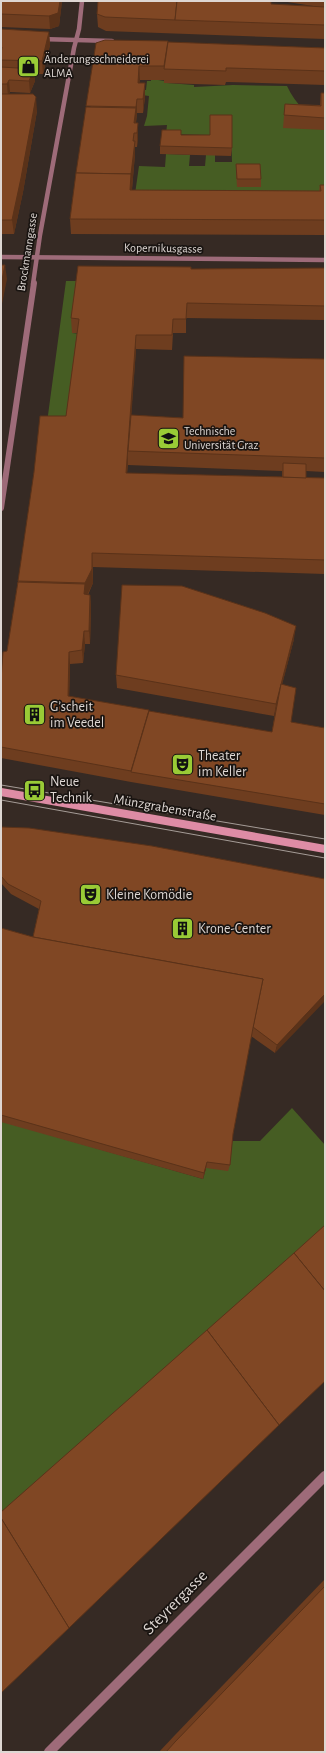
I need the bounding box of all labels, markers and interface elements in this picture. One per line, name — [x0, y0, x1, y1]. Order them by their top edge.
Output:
place label: Änderungsschneiderei ALMA — [44, 52, 149, 79]
shop icon: Änderungsschneiderei ALMA — [16, 53, 42, 79]
street label: Brockmanngasse — [15, 212, 39, 292]
street label: Kopernikusgasse — [124, 241, 202, 255]
school or university icon: Technische Universität Graz — [155, 425, 181, 451]
place label: Technische Universität Graz — [184, 425, 258, 451]
place label: G’scheit im Veedel — [50, 700, 104, 730]
building icon: G’scheit im Veedel — [21, 702, 47, 728]
place label: Theater im Keller — [198, 749, 247, 779]
theatre icon: Theater im Keller — [170, 751, 196, 777]
place label: Neue Technik — [50, 775, 93, 805]
bus stop icon: Neue Technik — [22, 777, 48, 803]
street label: Münzgrabenstraße — [113, 792, 217, 824]
theatre icon: Kleine Komödie — [77, 882, 103, 908]
place label: Kleine Komödie — [106, 888, 192, 902]
building icon: Krone-Center — [169, 916, 195, 942]
place label: Krone-Center — [198, 922, 271, 936]
street label: Steyrergasse — [139, 1566, 211, 1638]

